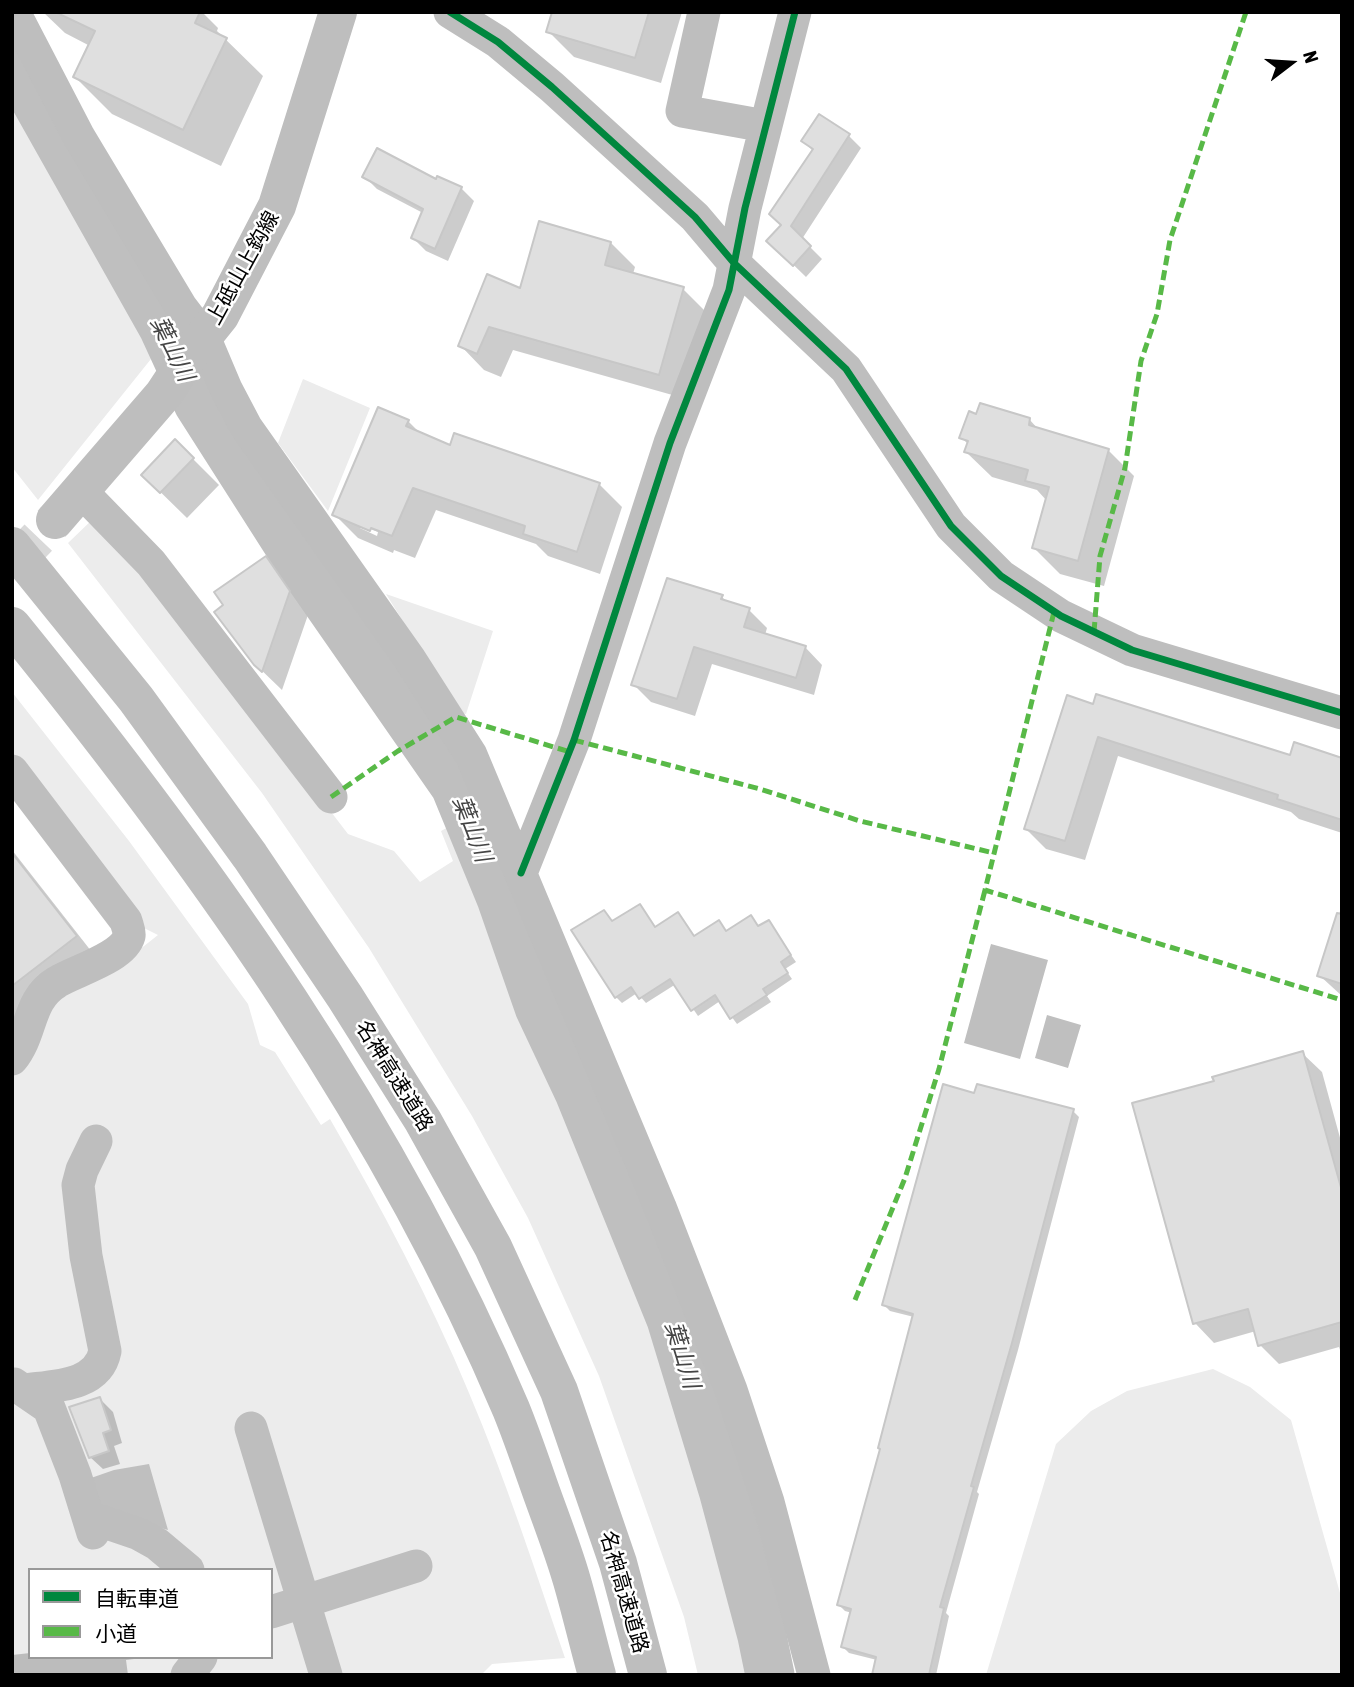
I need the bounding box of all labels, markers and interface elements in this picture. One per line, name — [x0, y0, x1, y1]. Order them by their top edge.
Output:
north arrow — [1256, 28, 1326, 98]
text: N — [1299, 48, 1323, 65]
street label: 上砥山上鈎線 — [201, 207, 285, 329]
water label: 葉山川 — [144, 312, 200, 386]
water label: 葉山川 — [447, 792, 497, 866]
street label: 名神高速道路 — [350, 1016, 438, 1136]
water label: 葉山川 — [659, 1318, 705, 1392]
street label: 名神高速道路 — [595, 1528, 653, 1656]
legend — [28, 1568, 273, 1659]
text: 自転車道 — [95, 1586, 179, 1610]
text: 小道 — [95, 1621, 137, 1645]

